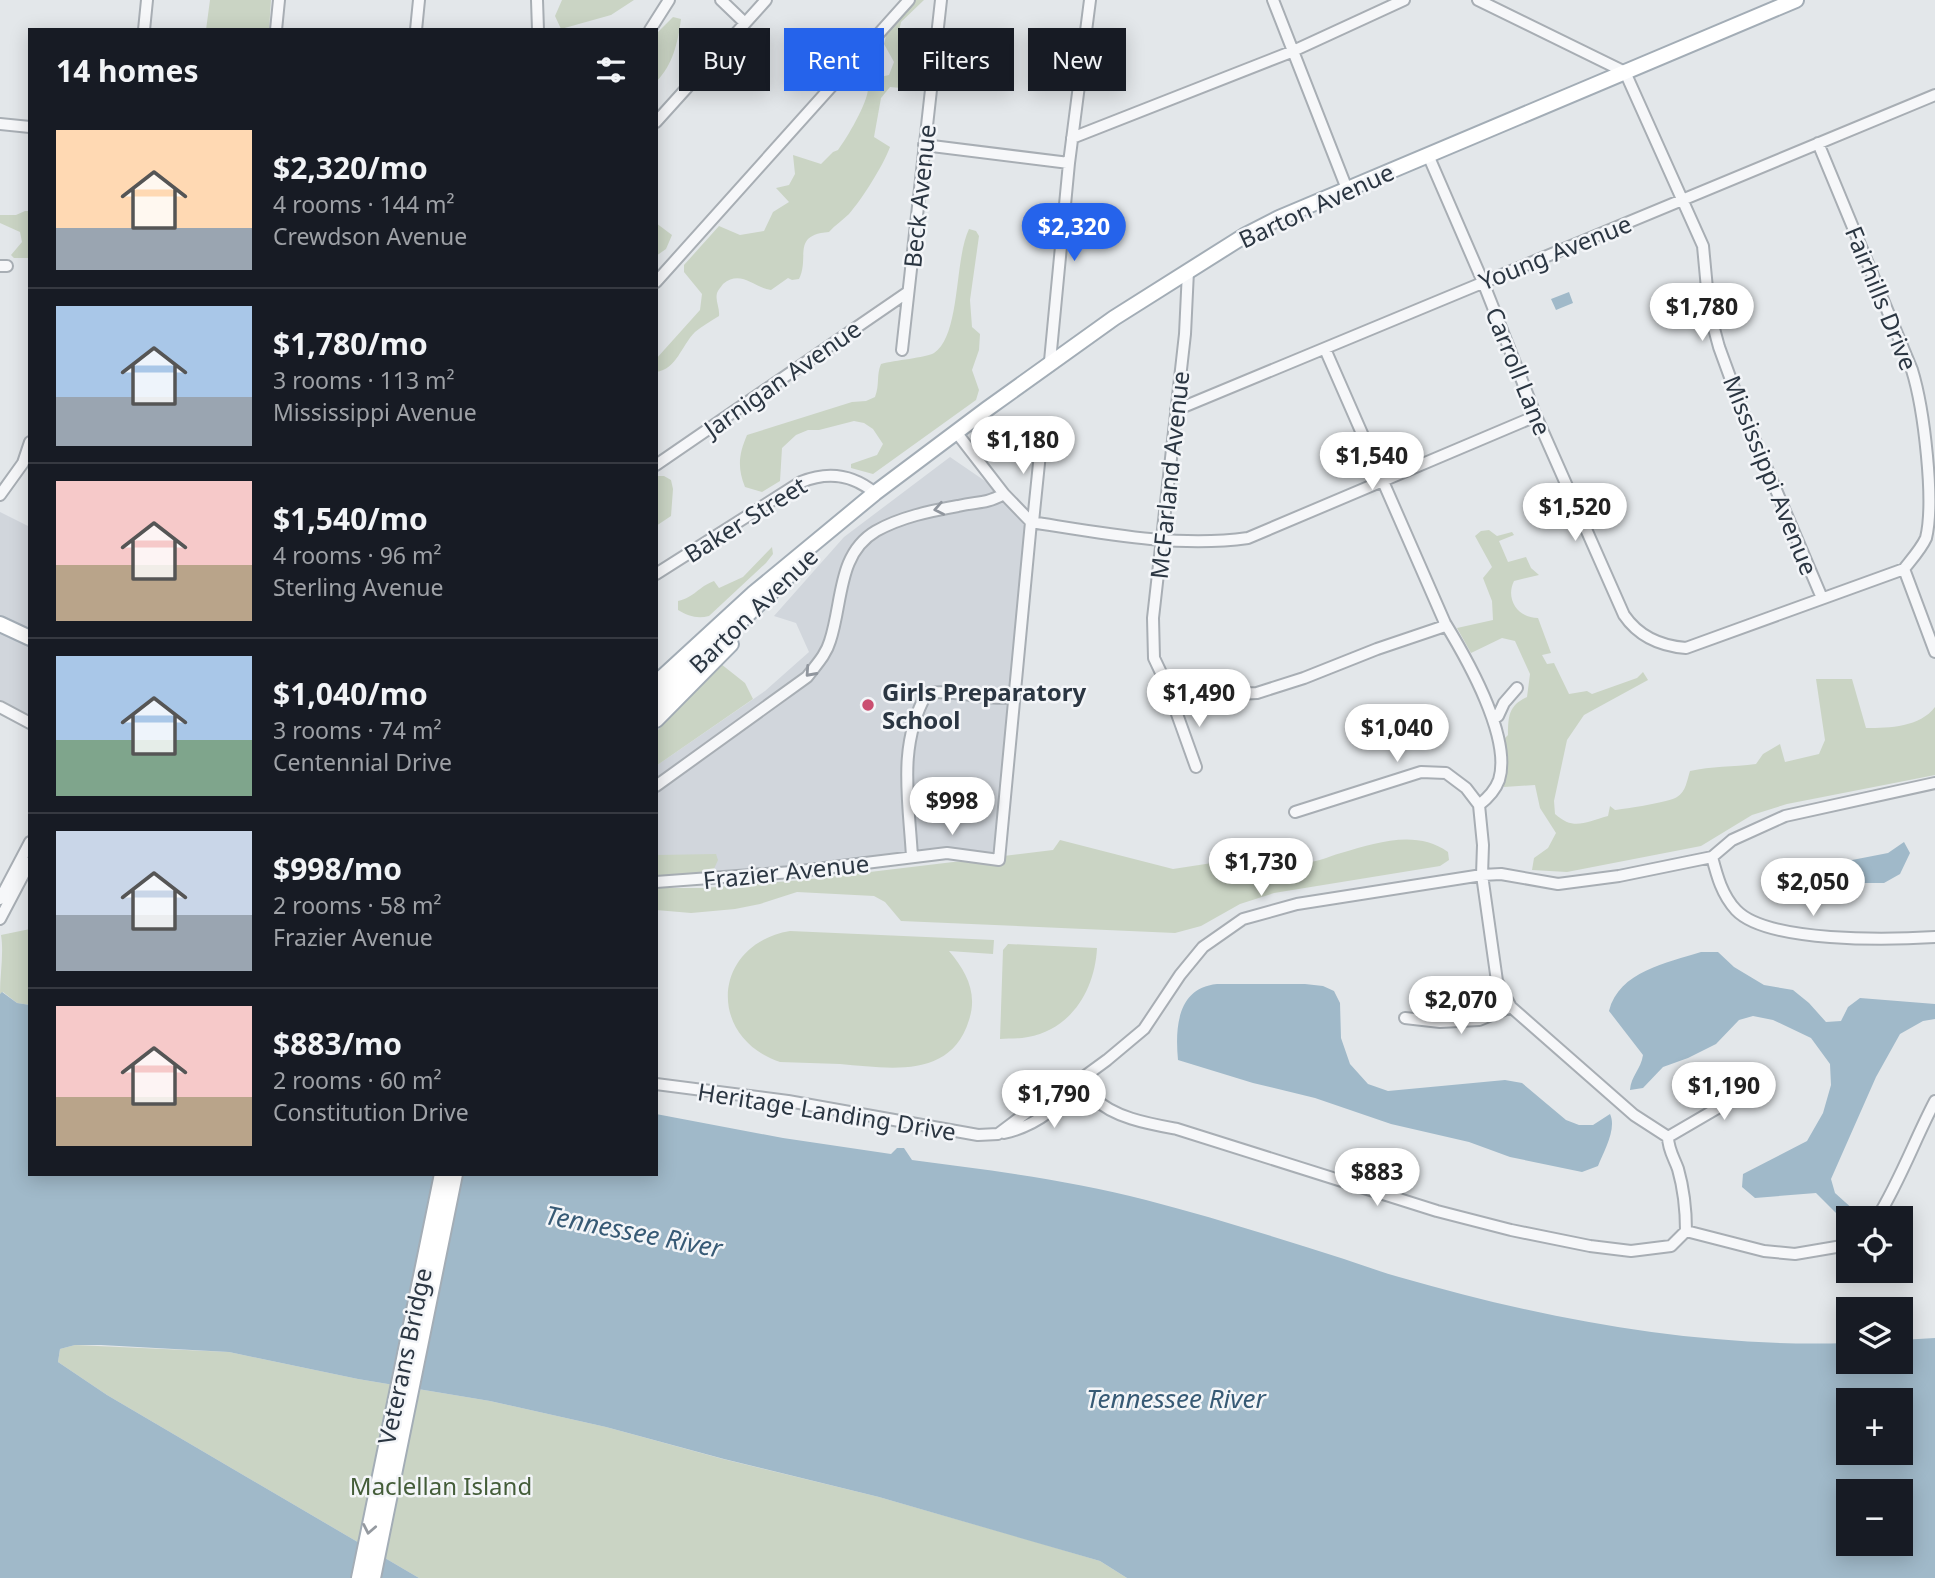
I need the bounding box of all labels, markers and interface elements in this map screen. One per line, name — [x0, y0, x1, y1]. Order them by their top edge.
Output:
chip: Buy — [679, 28, 770, 91]
chip: Rent — [784, 28, 884, 91]
chip: Filters — [898, 28, 1014, 91]
chip: New — [1028, 28, 1126, 91]
text: 14 homes — [56, 50, 199, 91]
icon: filters — [592, 51, 630, 89]
street label: Beck Avenue — [895, 123, 943, 269]
text: $2,320/mo — [273, 147, 428, 188]
street label: Barton Avenue — [1233, 155, 1399, 255]
icon: home — [112, 158, 196, 242]
text: 4 rooms · 144 m² — [273, 188, 455, 220]
pin: $2,320 — [1017, 204, 1131, 263]
street label: Young Avenue — [1474, 206, 1636, 298]
text: $2,320 — [1038, 210, 1110, 242]
text: Crewdson Avenue — [273, 220, 467, 252]
street label: Fairhills Drive — [1838, 221, 1926, 375]
pin: $1,780 — [1645, 284, 1759, 343]
text: $1,780 — [1666, 290, 1738, 322]
street label: Carroll Lane — [1478, 302, 1560, 440]
street label: Jarnigan Avenue — [695, 312, 867, 446]
text: $1,780/mo — [273, 323, 428, 364]
icon: home — [112, 334, 196, 418]
text: 3 rooms · 113 m² — [273, 364, 455, 396]
street label: McFarland Avenue — [1142, 369, 1196, 581]
street label: Mississippi Avenue — [1716, 370, 1826, 580]
text: Mississippi Avenue — [273, 396, 477, 428]
pin: $1,180 — [966, 416, 1080, 476]
text: $1,180 — [987, 423, 1059, 455]
pin: $1,540 — [1315, 433, 1429, 492]
text: $1,540 — [1336, 439, 1408, 471]
street label: Baker Street — [677, 468, 813, 570]
pin: $1,520 — [1518, 484, 1632, 543]
text: $1,520 — [1539, 490, 1611, 522]
text: $1,540/mo — [273, 498, 428, 539]
one-way arrow — [933, 501, 945, 516]
icon: home — [112, 509, 196, 593]
text: 4 rooms · 96 m² — [273, 539, 442, 571]
street label: Barton Avenue — [681, 540, 825, 680]
text: Sterling Avenue — [273, 571, 443, 603]
one-way arrow — [806, 664, 818, 677]
pin: $1,490 — [1142, 670, 1256, 729]
text: $1,040/mo — [273, 673, 428, 714]
place label: Girls Preparatory School — [882, 675, 1087, 736]
text: $1,490 — [1163, 676, 1235, 708]
icon: home — [112, 684, 196, 768]
marker: Girls Preparatory School — [860, 697, 876, 713]
pin: $1,040 — [1340, 704, 1454, 764]
text: $1,040 — [1361, 711, 1433, 743]
text: 3 rooms · 74 m² — [273, 714, 442, 746]
text: Centennial Drive — [273, 746, 452, 778]
pin: $998 — [911, 778, 993, 837]
text: $998 — [926, 784, 978, 816]
pin: $1,730 — [1204, 838, 1318, 898]
text: $1,730 — [1225, 845, 1297, 877]
street label: Frazier Avenue — [701, 846, 871, 896]
text: $998/mo — [273, 848, 402, 889]
pin: $2,050 — [1756, 858, 1870, 918]
icon: home — [112, 859, 196, 943]
text: $2,050 — [1777, 865, 1849, 897]
text: 2 rooms · 58 m² — [273, 889, 442, 921]
text: Frazier Avenue — [273, 921, 433, 953]
pin: $2,070 — [1404, 976, 1518, 1036]
text: $2,070 — [1425, 983, 1497, 1015]
text: $883/mo — [273, 1023, 402, 1064]
icon: home — [112, 1034, 196, 1118]
pin: $1,190 — [1667, 1062, 1781, 1122]
text: 2 rooms · 60 m² — [273, 1064, 442, 1096]
text: $1,190 — [1688, 1069, 1760, 1101]
pin: $1,790 — [997, 1070, 1111, 1130]
street label: Heritage Landing Drive — [695, 1074, 959, 1148]
text: $1,790 — [1018, 1077, 1090, 1109]
text: Constitution Drive — [273, 1096, 469, 1128]
pin: $883 — [1336, 1148, 1418, 1208]
text: $883 — [1351, 1155, 1403, 1187]
water label: Tennessee River — [542, 1196, 727, 1266]
map controls — [1836, 1206, 1913, 1556]
button: locate — [1836, 1206, 1913, 1283]
street label: Veterans Bridge — [369, 1265, 439, 1447]
button: layers — [1836, 1297, 1913, 1374]
water label: Tennessee River — [1086, 1380, 1267, 1416]
button: + — [1836, 1388, 1913, 1465]
park label: Maclellan Island — [350, 1469, 532, 1502]
button: − — [1836, 1479, 1913, 1556]
one-way arrow — [362, 1523, 377, 1535]

